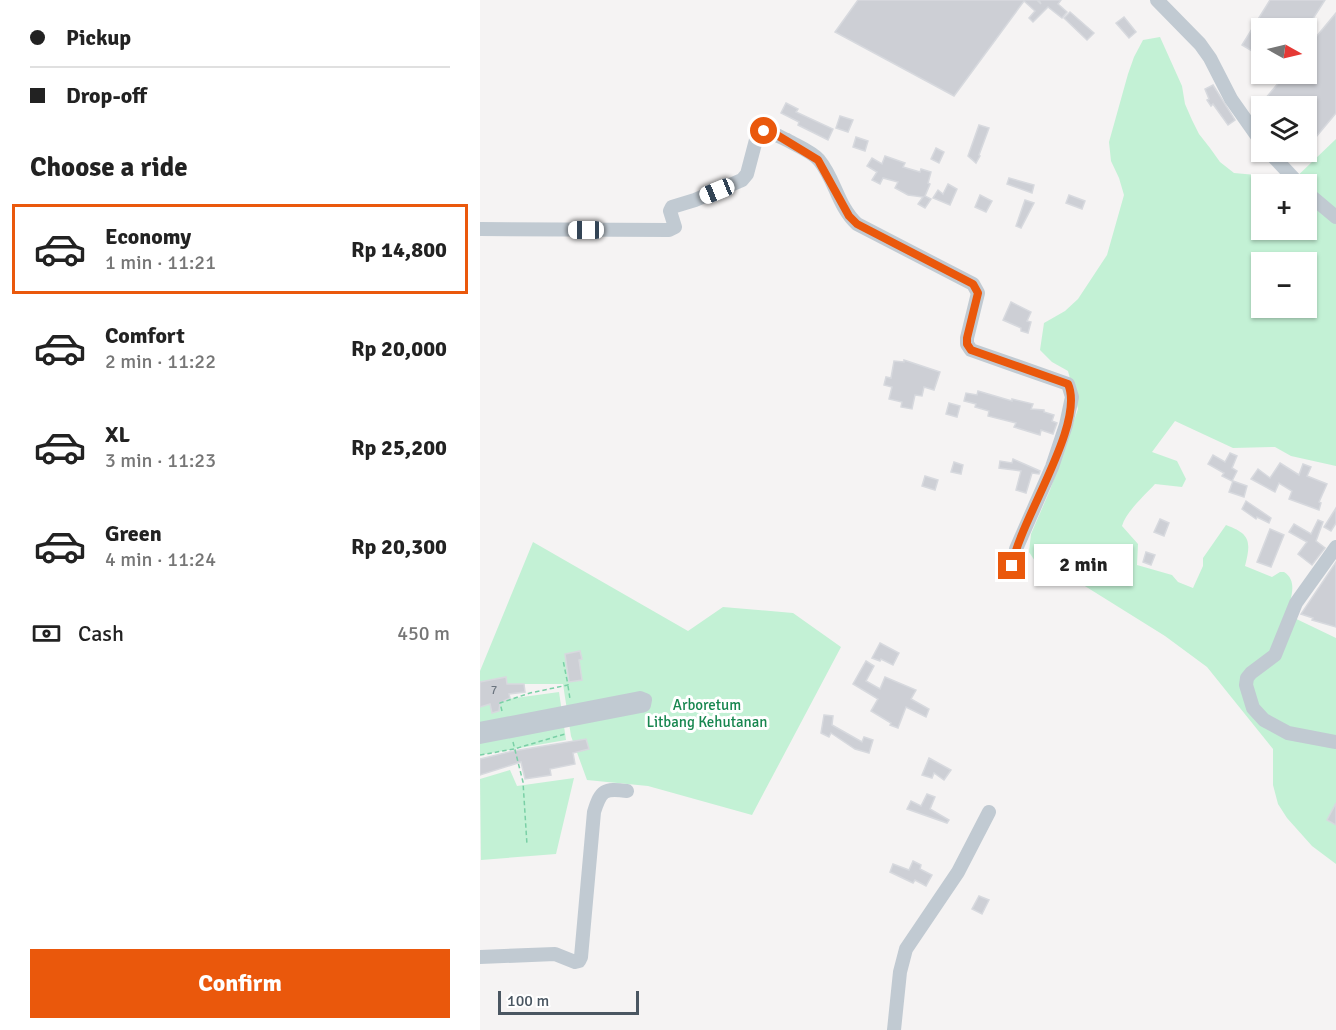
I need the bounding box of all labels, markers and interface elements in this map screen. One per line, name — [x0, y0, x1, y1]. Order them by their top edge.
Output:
north arrow — [1251, 18, 1317, 84]
map controls — [1251, 18, 1317, 318]
text: Pickup — [66, 24, 131, 51]
text: Drop-off — [66, 82, 147, 109]
button: layers — [1251, 96, 1317, 162]
route start — [750, 117, 777, 144]
text: Choose a ride — [30, 151, 188, 184]
button: + — [1251, 174, 1317, 240]
car — [697, 176, 737, 206]
car — [568, 221, 604, 239]
icon: car — [33, 222, 87, 276]
text: Economy — [105, 223, 191, 250]
text: Rp 14,800 — [351, 236, 447, 263]
text: 1 min · 11:21 — [105, 250, 216, 275]
button: − — [1251, 252, 1317, 318]
icon: car — [33, 321, 87, 375]
text: Comfort — [105, 322, 185, 349]
text: Rp 20,000 — [351, 335, 447, 362]
text: 2 min · 11:22 — [105, 349, 216, 374]
icon: car — [33, 420, 87, 474]
text: XL — [105, 421, 130, 448]
text: Rp 25,200 — [351, 434, 447, 461]
text: 3 min · 11:23 — [105, 448, 216, 473]
icon: car — [33, 519, 87, 573]
text: Green — [105, 520, 162, 547]
text: Rp 20,300 — [351, 533, 447, 560]
callout: 2 min — [1033, 545, 1132, 587]
text: 4 min · 11:24 — [105, 547, 216, 572]
route end — [998, 552, 1025, 579]
text: 2 min — [1059, 552, 1108, 577]
icon: cash — [30, 617, 63, 650]
text: Cash — [78, 620, 124, 647]
text: 450 m — [397, 621, 450, 646]
house number: 7 — [491, 683, 497, 698]
park label: Arboretum Litbang Kehutanan — [646, 696, 768, 731]
button: Confirm — [30, 949, 450, 1018]
scale bar — [498, 988, 639, 1016]
text: 100 m — [507, 991, 549, 1011]

